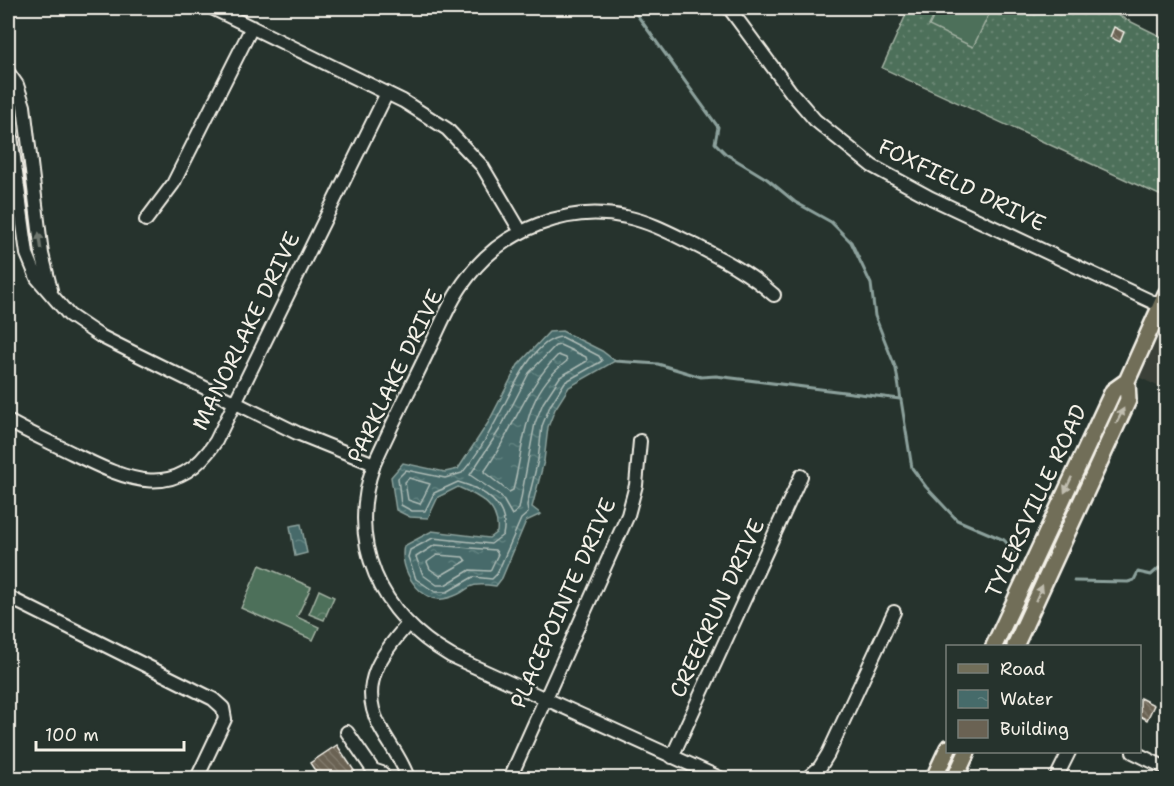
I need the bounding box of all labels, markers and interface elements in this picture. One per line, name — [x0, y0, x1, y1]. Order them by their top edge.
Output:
street label: FOXFIELD DRIVE — [873, 132, 1051, 238]
street label: MANORLAKE DRIVE — [185, 227, 307, 435]
one-way arrow — [35, 231, 44, 250]
street label: PARKLAKE DRIVE — [340, 284, 450, 468]
street label: TYLERSVILLE ROAD — [978, 400, 1094, 602]
one-way arrow — [1116, 407, 1125, 424]
one-way arrow — [1064, 477, 1073, 494]
street label: PLACEPOINTE DRIVE — [503, 493, 623, 713]
street label: CREEKRUN DRIVE — [663, 514, 771, 702]
one-way arrow — [1034, 584, 1044, 602]
legend — [946, 645, 1141, 753]
text: Road — [1000, 657, 1045, 681]
text: Water — [1000, 687, 1053, 711]
scale bar — [36, 714, 184, 752]
text: Building — [1000, 717, 1069, 741]
text: 100 m — [45, 723, 99, 747]

